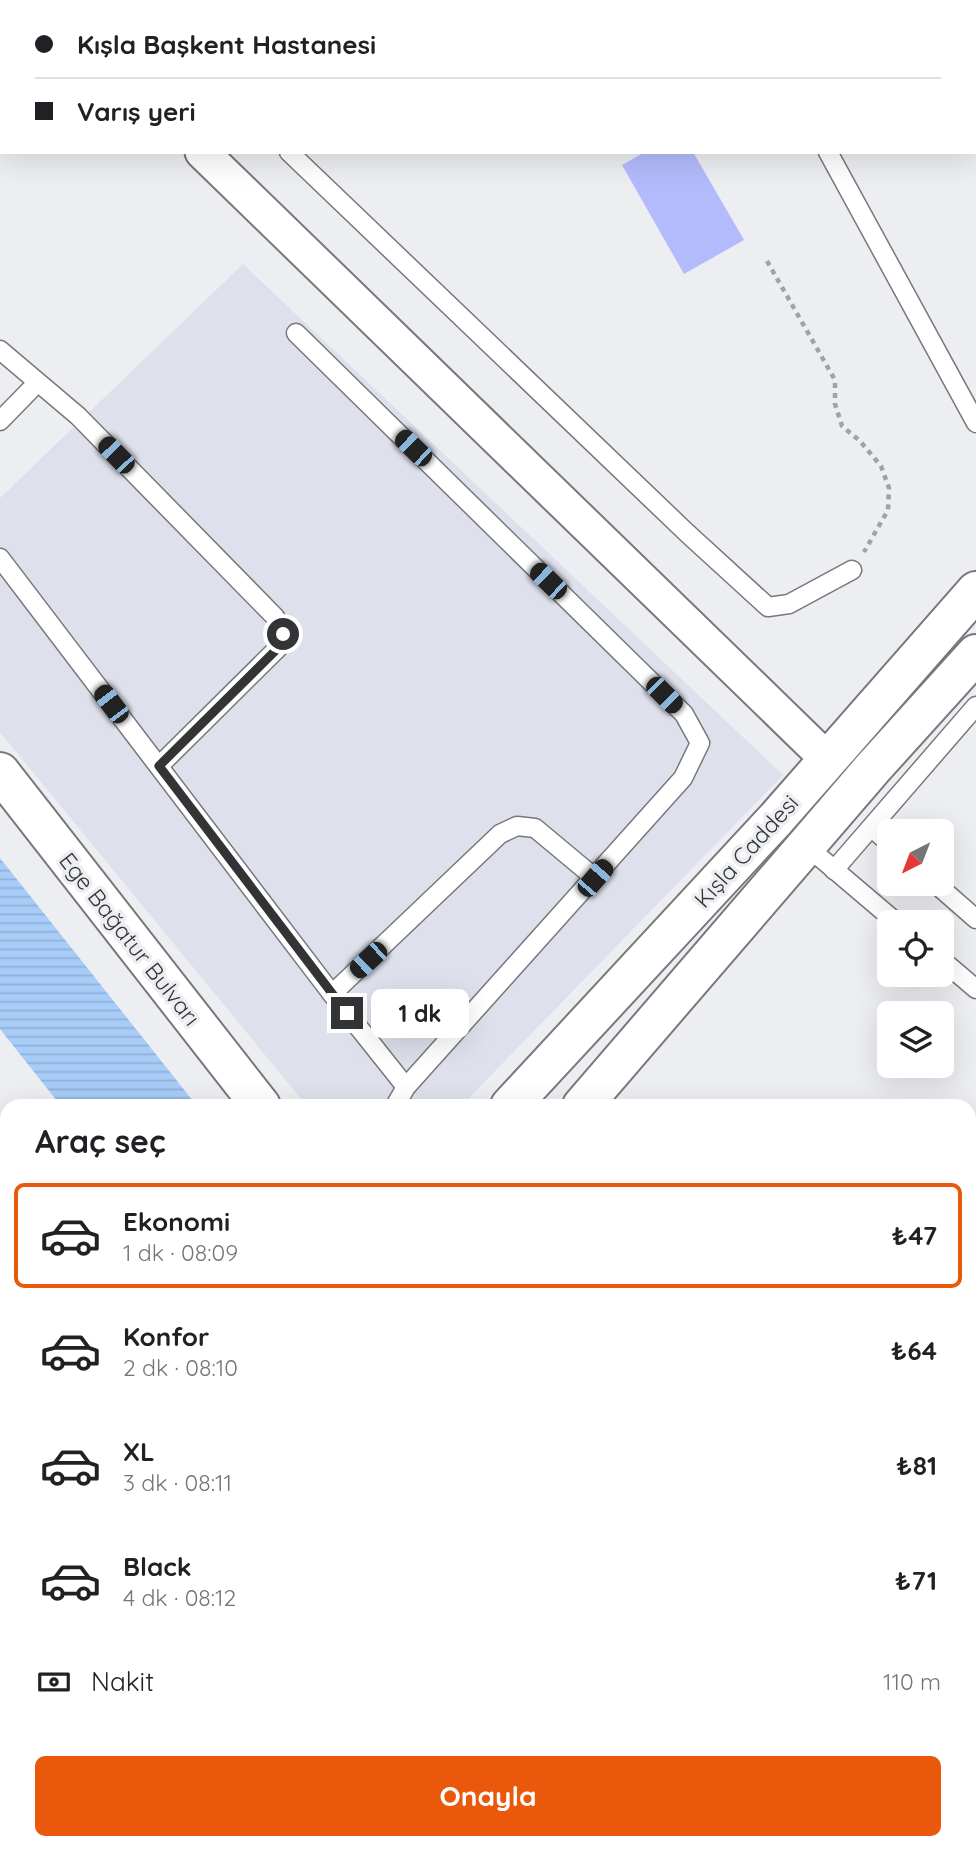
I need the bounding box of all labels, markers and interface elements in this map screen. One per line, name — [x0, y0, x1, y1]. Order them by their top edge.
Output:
text: Kışla Başkent Hastanesi — [77, 28, 376, 61]
text: Varış yeri — [77, 95, 196, 128]
car — [391, 426, 436, 470]
car — [94, 433, 139, 477]
car — [526, 559, 571, 603]
route start — [267, 618, 299, 650]
car — [642, 673, 687, 717]
car — [90, 681, 133, 727]
street label: Kışla Caddesi — [688, 788, 804, 914]
north arrow — [877, 819, 954, 896]
map controls — [877, 819, 954, 1078]
street label: Ege Bağatur Bulvarı — [53, 847, 207, 1031]
car — [574, 855, 617, 901]
button: locate — [877, 910, 954, 987]
car — [346, 938, 391, 982]
callout: 1 dk — [372, 988, 470, 1038]
route end — [331, 997, 363, 1029]
text: 1 dk — [399, 999, 441, 1028]
button: layers — [877, 1001, 954, 1078]
text: Araç seç — [35, 1121, 166, 1161]
icon: car — [39, 1204, 102, 1267]
text: Ekonomi — [123, 1205, 230, 1238]
text: ₺47 — [892, 1219, 937, 1252]
text: 1 dk · 08:09 — [123, 1238, 238, 1267]
icon: car — [39, 1319, 102, 1382]
text: Konfor — [123, 1320, 209, 1353]
text: ₺64 — [891, 1334, 937, 1367]
text: 2 dk · 08:10 — [123, 1353, 238, 1382]
icon: car — [39, 1434, 102, 1497]
text: XL — [123, 1435, 155, 1468]
text: ₺81 — [896, 1449, 937, 1482]
text: 3 dk · 08:11 — [123, 1468, 232, 1497]
icon: car — [39, 1549, 102, 1612]
text: Black — [123, 1550, 192, 1583]
text: ₺71 — [895, 1564, 937, 1597]
text: 4 dk · 08:12 — [123, 1583, 236, 1612]
icon: cash — [35, 1663, 73, 1701]
text: Nakit — [91, 1665, 154, 1698]
text: 110 m — [883, 1667, 941, 1696]
button: Onayla — [35, 1756, 941, 1836]

